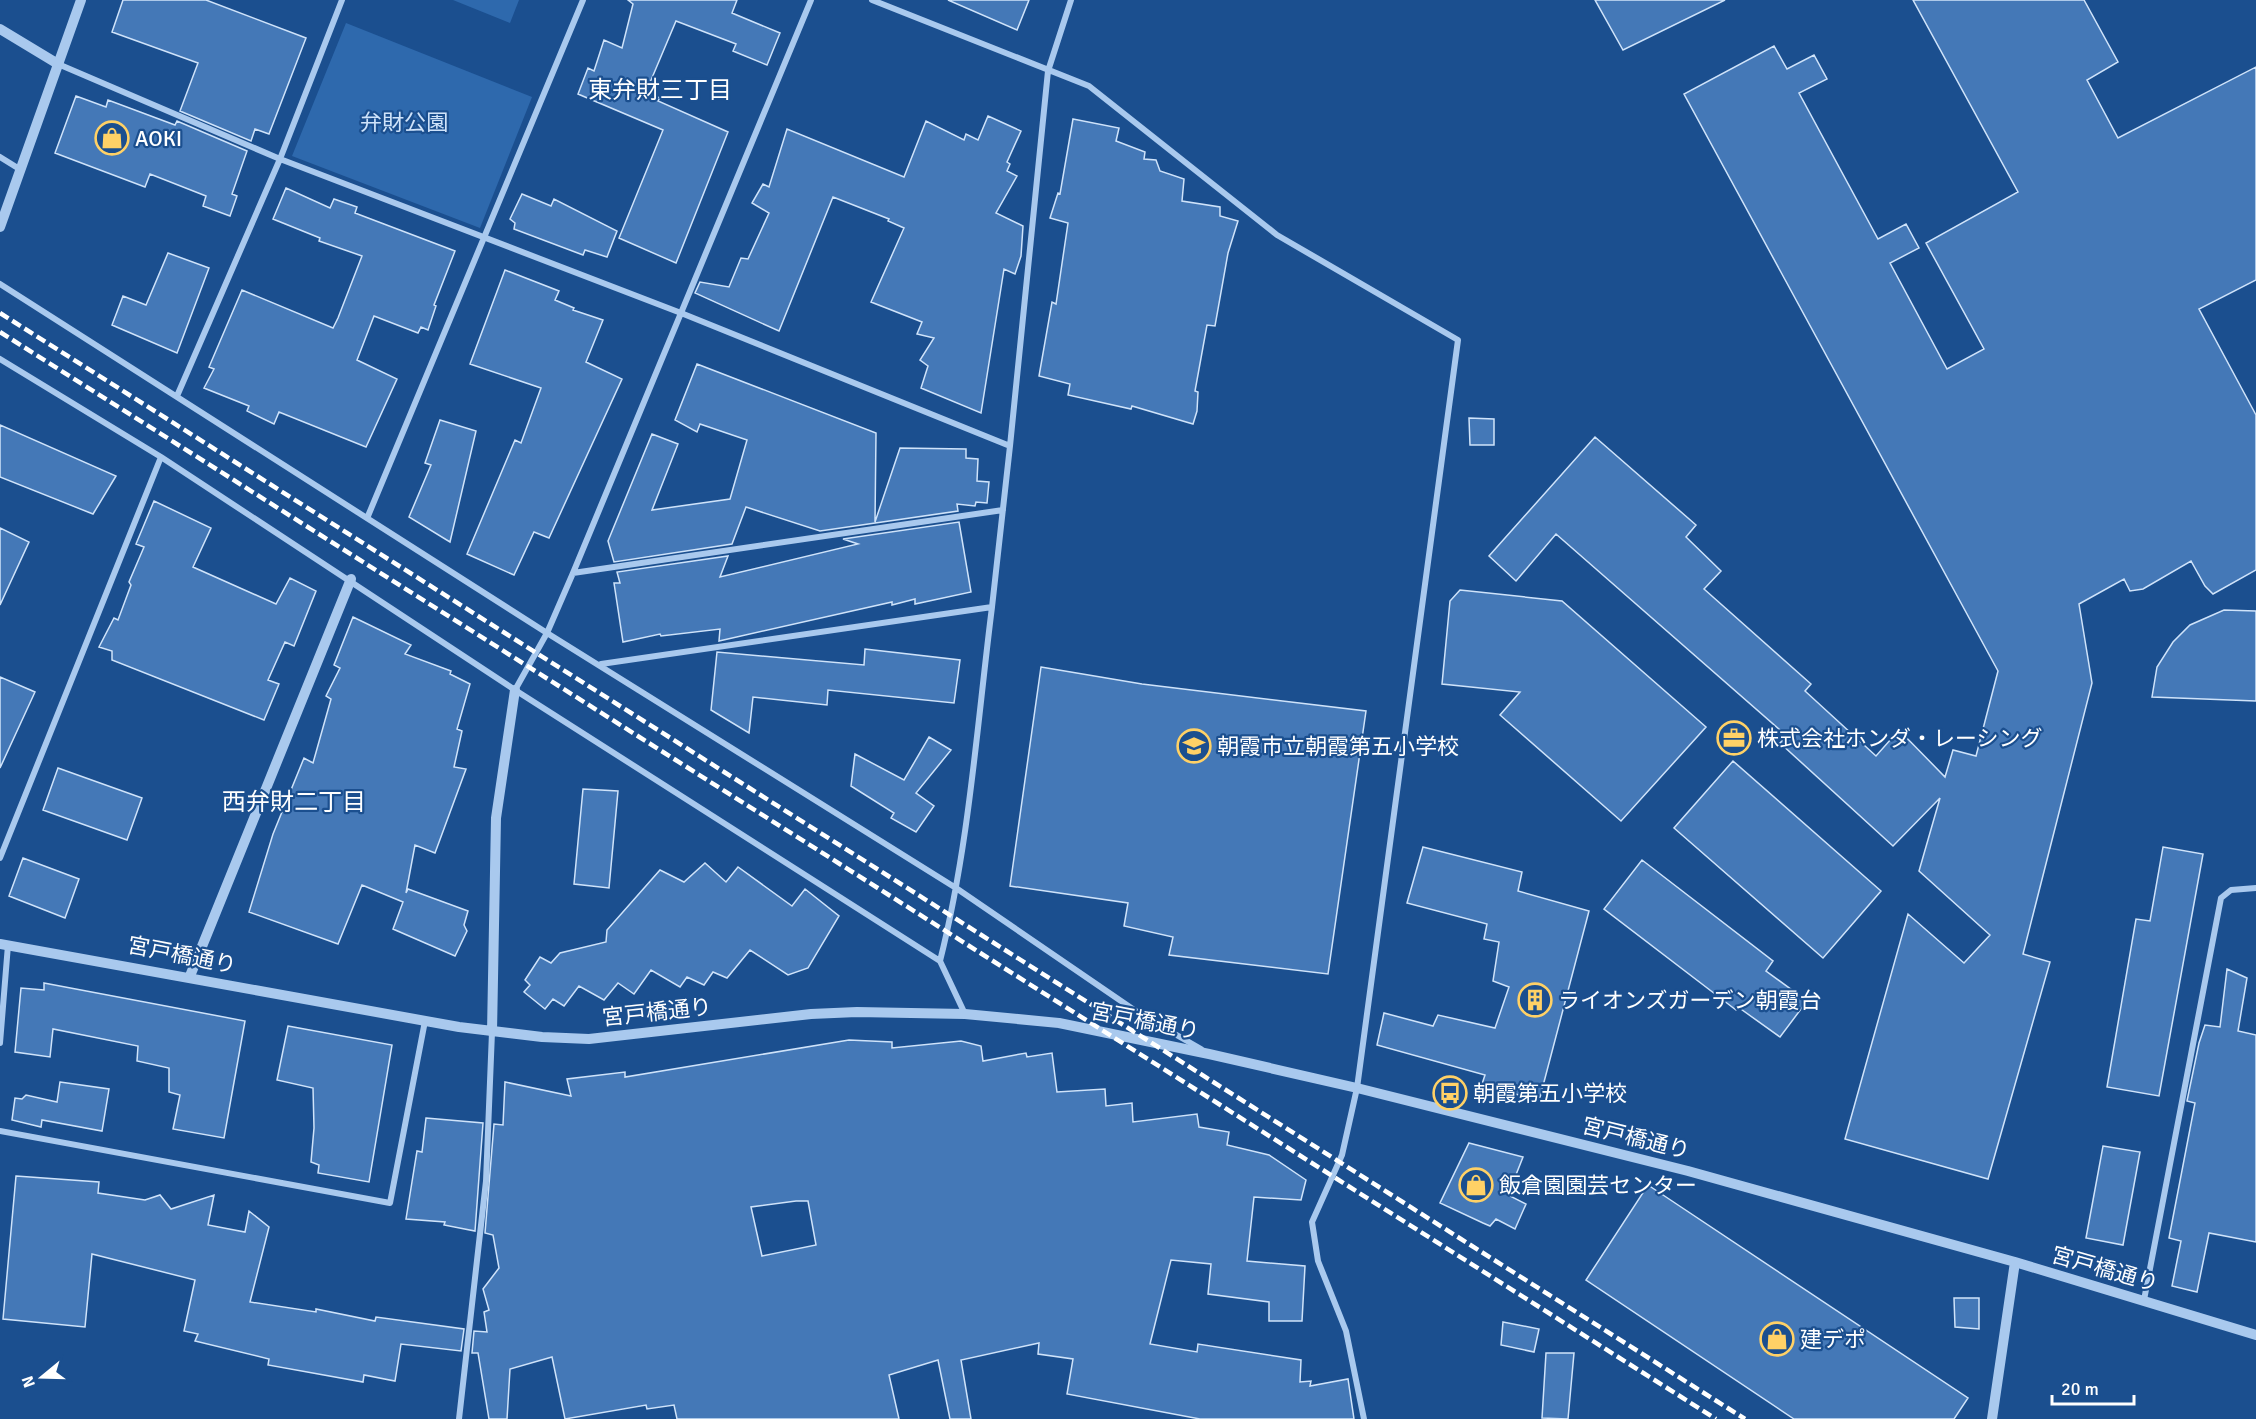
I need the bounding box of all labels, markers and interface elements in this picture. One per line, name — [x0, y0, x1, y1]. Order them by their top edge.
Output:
district label: 東弁財三丁目 — [588, 75, 732, 105]
park label: 弁財公園 — [360, 109, 448, 136]
shop icon: AOKI — [94, 120, 130, 156]
place label: AOKI — [135, 125, 182, 152]
office icon: 株式会社ホンダ・レーシング — [1716, 720, 1752, 756]
place label: 株式会社ホンダ・レーシング — [1757, 725, 2043, 752]
school or university icon: 朝霞市立朝霞第五小学校 — [1176, 728, 1212, 764]
place label: 朝霞市立朝霞第五小学校 — [1217, 733, 1459, 760]
district label: 西弁財二丁目 — [222, 787, 366, 817]
street label: 宮戸橋通り — [125, 931, 239, 979]
building icon: ライオンズガーデン朝霞台 — [1517, 982, 1553, 1018]
place label: ライオンズガーデン朝霞台 — [1558, 987, 1822, 1014]
street label: 宮戸橋通り — [601, 993, 713, 1031]
street label: 宮戸橋通り — [1088, 997, 1202, 1045]
bus stop icon: 朝霞第五小学校 — [1432, 1075, 1468, 1111]
place label: 朝霞第五小学校 — [1473, 1080, 1627, 1107]
street label: 宮戸橋通り — [1579, 1112, 1693, 1164]
shop icon: 飯倉園園芸センター — [1458, 1167, 1494, 1203]
place label: 飯倉園園芸センター — [1499, 1172, 1697, 1199]
street label: 宮戸橋通り — [2048, 1241, 2162, 1297]
shop icon: 建デポ — [1759, 1321, 1795, 1357]
place label: 建デポ — [1800, 1326, 1866, 1353]
north arrow — [12, 1347, 72, 1407]
scale bar — [2052, 1368, 2134, 1406]
text: N — [17, 1373, 40, 1390]
text: 20 m — [2061, 1378, 2099, 1400]

